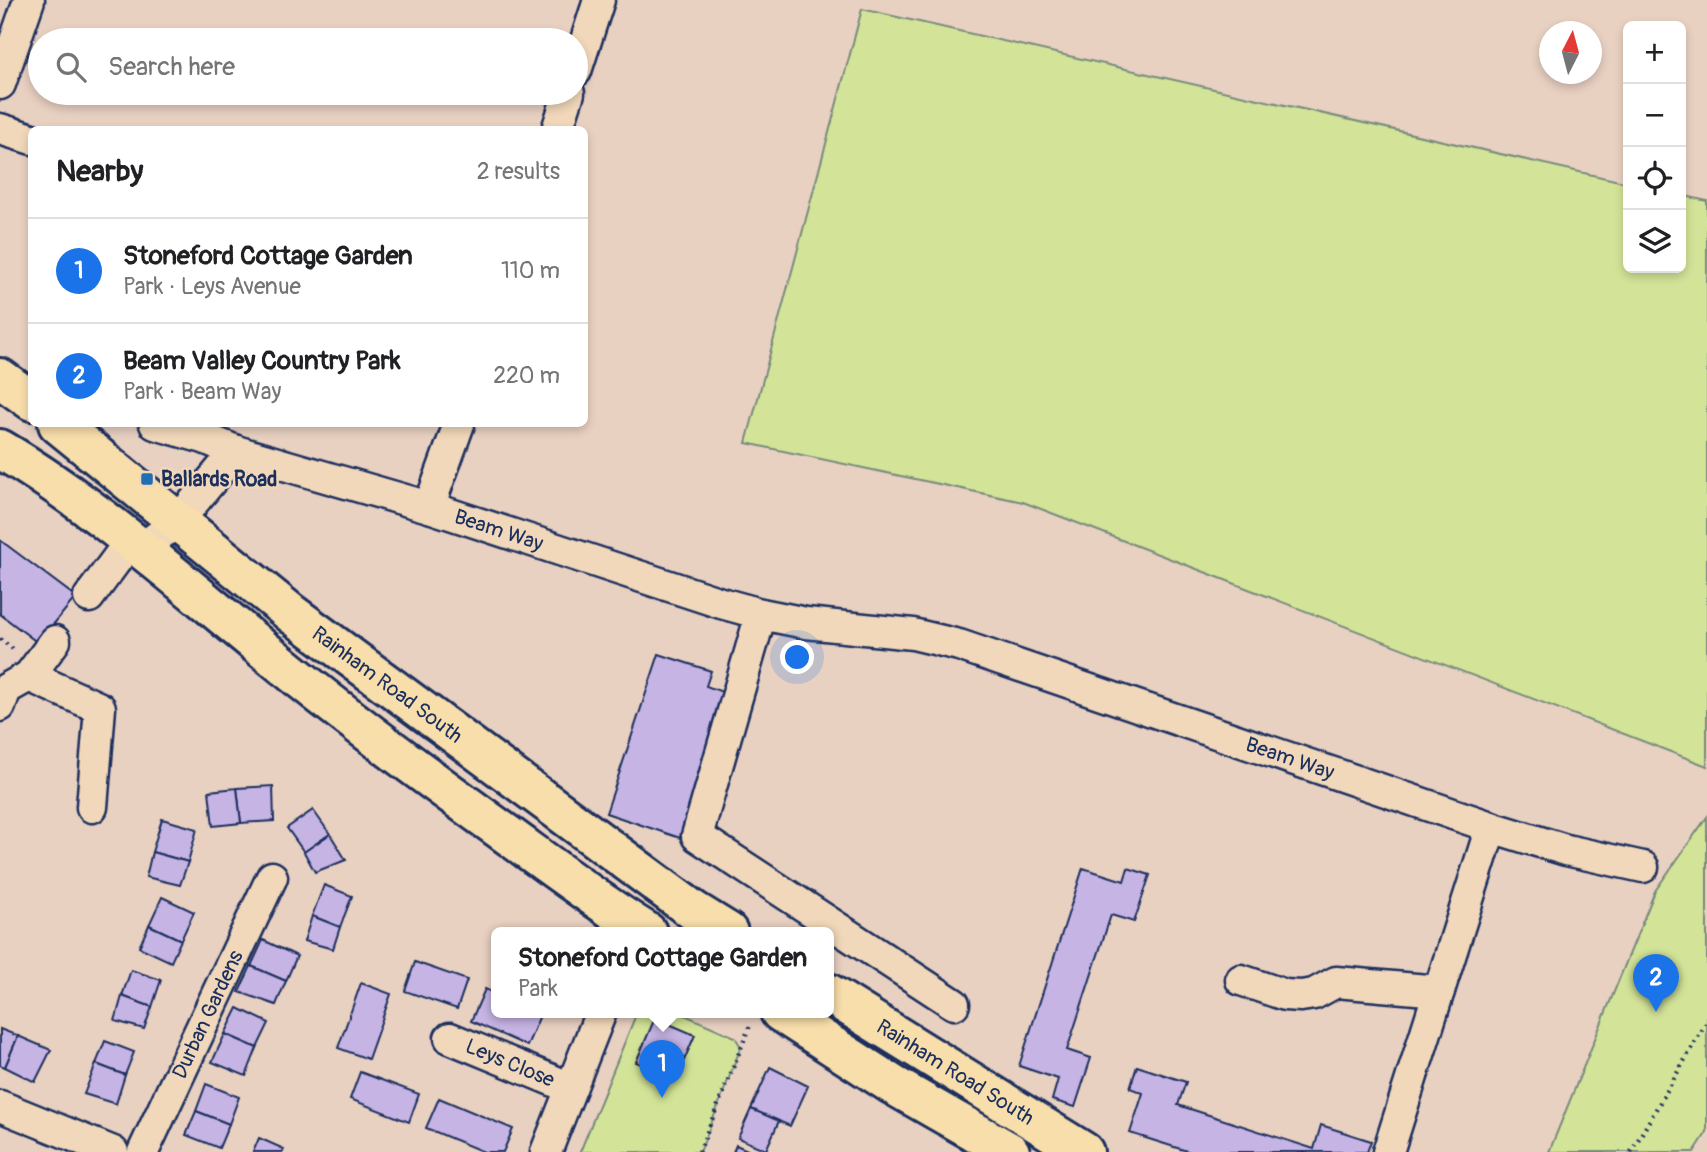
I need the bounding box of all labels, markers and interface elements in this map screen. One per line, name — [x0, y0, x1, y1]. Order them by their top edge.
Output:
north arrow — [1539, 21, 1602, 84]
map controls — [1623, 21, 1686, 273]
button: + — [1623, 21, 1686, 84]
search box — [28, 28, 588, 105]
icon: search — [52, 48, 90, 86]
text: Search here — [108, 51, 235, 83]
button: − — [1623, 84, 1686, 147]
button: locate — [1623, 147, 1686, 210]
text: Nearby — [56, 153, 143, 190]
text: 2 results — [477, 157, 560, 186]
button: layers — [1623, 210, 1686, 273]
text: Stoneford Cottage Garden — [123, 240, 413, 272]
text: 1 — [75, 256, 84, 285]
text: 110 m — [501, 256, 560, 285]
text: Park · Leys Avenue — [123, 272, 301, 301]
text: Beam Valley Country Park — [123, 345, 401, 377]
text: 2 — [73, 361, 85, 390]
text: 220 m — [493, 361, 560, 390]
text: Park · Beam Way — [123, 377, 281, 406]
place label: Ballards Road — [161, 466, 277, 493]
marker: Ballards Road — [139, 471, 155, 487]
street label: Beam Way — [451, 503, 547, 558]
street label: Rainham Road South — [306, 620, 468, 749]
your location — [780, 640, 814, 674]
street label: Beam Way — [1242, 731, 1338, 786]
popup — [491, 927, 834, 1018]
text: Stoneford Cottage Garden — [518, 942, 807, 974]
street label: Durban Gardens — [166, 945, 250, 1083]
pin: 2 — [1633, 954, 1679, 1012]
text: Park — [518, 974, 558, 1003]
street label: Rainham Road South — [871, 1013, 1039, 1132]
street label: Leys Close — [461, 1033, 559, 1094]
pin: 1 — [639, 1040, 685, 1098]

